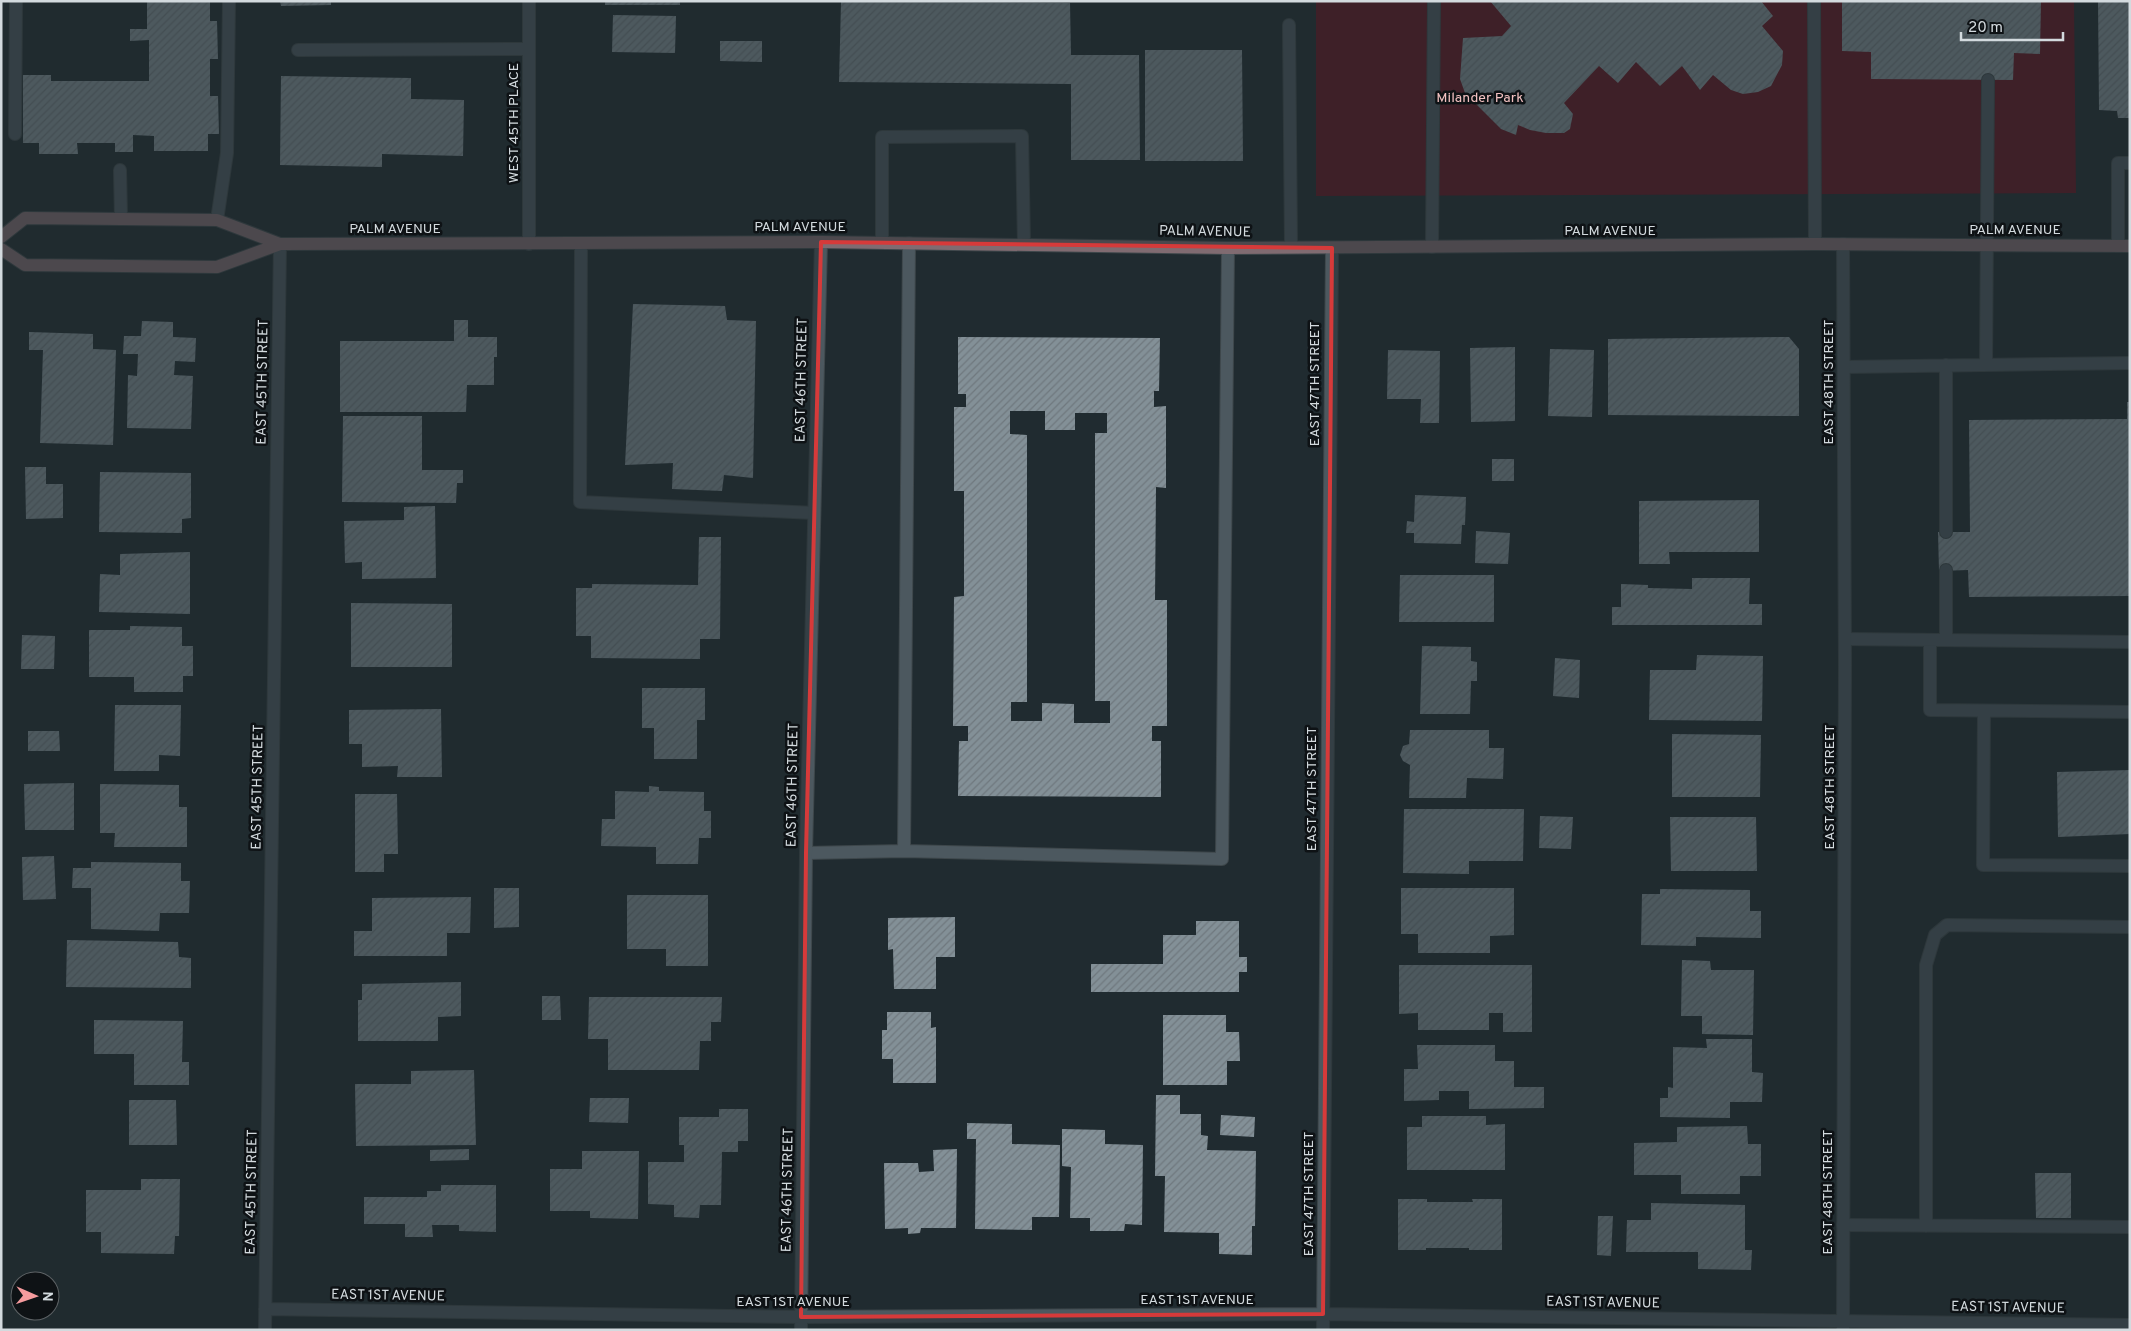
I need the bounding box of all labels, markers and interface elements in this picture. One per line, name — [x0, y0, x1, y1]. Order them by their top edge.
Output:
scale bar — [1961, 10, 2064, 42]
text: 20 m — [1968, 19, 2003, 38]
street label: WEST 45TH PLACE — [506, 63, 523, 183]
park label: Milander Park — [1436, 90, 1524, 107]
street label: PALM AVENUE — [754, 219, 846, 236]
street label: PALM AVENUE — [349, 221, 441, 238]
street label: PALM AVENUE — [1969, 222, 2061, 239]
street label: PALM AVENUE — [1159, 223, 1251, 241]
street label: PALM AVENUE — [1564, 223, 1656, 240]
street label: EAST 46TH STREET — [792, 318, 812, 442]
street label: EAST 45TH STREET — [253, 319, 273, 445]
street label: EAST 48TH STREET — [1821, 319, 1838, 445]
street label: EAST 47TH STREET — [1307, 322, 1324, 446]
street label: EAST 46TH STREET — [783, 723, 803, 847]
street label: EAST 45TH STREET — [248, 724, 268, 850]
street label: EAST 48TH STREET — [1822, 724, 1839, 850]
street label: EAST 47TH STREET — [1304, 727, 1321, 851]
street label: EAST 46TH STREET — [778, 1128, 798, 1252]
street label: EAST 45TH STREET — [242, 1129, 262, 1255]
street label: EAST 48TH STREET — [1820, 1129, 1837, 1255]
street label: EAST 47TH STREET — [1301, 1132, 1318, 1256]
north arrow — [10, 1271, 60, 1321]
street label: EAST 1ST AVENUE — [331, 1287, 445, 1305]
text: N — [38, 1291, 55, 1302]
street label: EAST 1ST AVENUE — [1140, 1292, 1254, 1309]
street label: EAST 1ST AVENUE — [736, 1294, 850, 1311]
street label: EAST 1ST AVENUE — [1546, 1294, 1660, 1312]
street label: EAST 1ST AVENUE — [1951, 1299, 2065, 1317]

